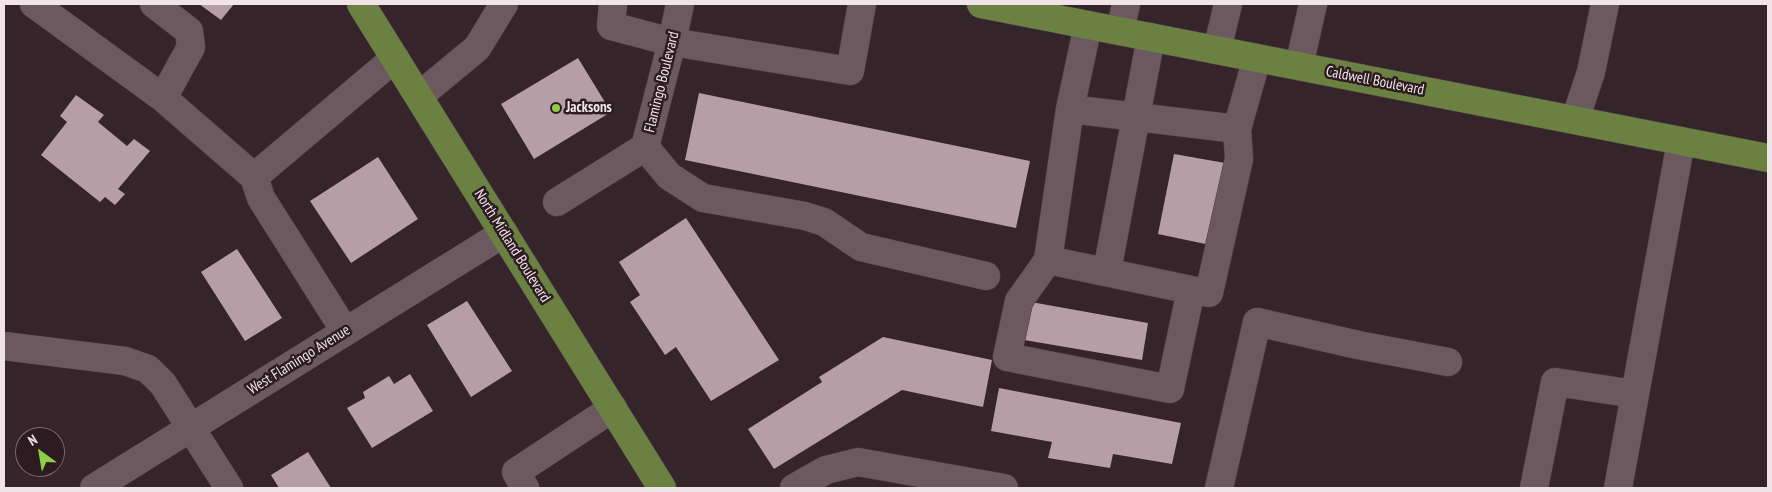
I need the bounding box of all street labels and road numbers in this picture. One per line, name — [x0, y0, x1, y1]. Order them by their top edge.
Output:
street label: Flamingo Boulevard — [641, 30, 683, 134]
street label: Caldwell Boulevard — [1324, 63, 1426, 99]
street label: North Midland Boulevard — [470, 186, 554, 306]
street label: West Flamingo Avenue — [244, 321, 354, 399]

